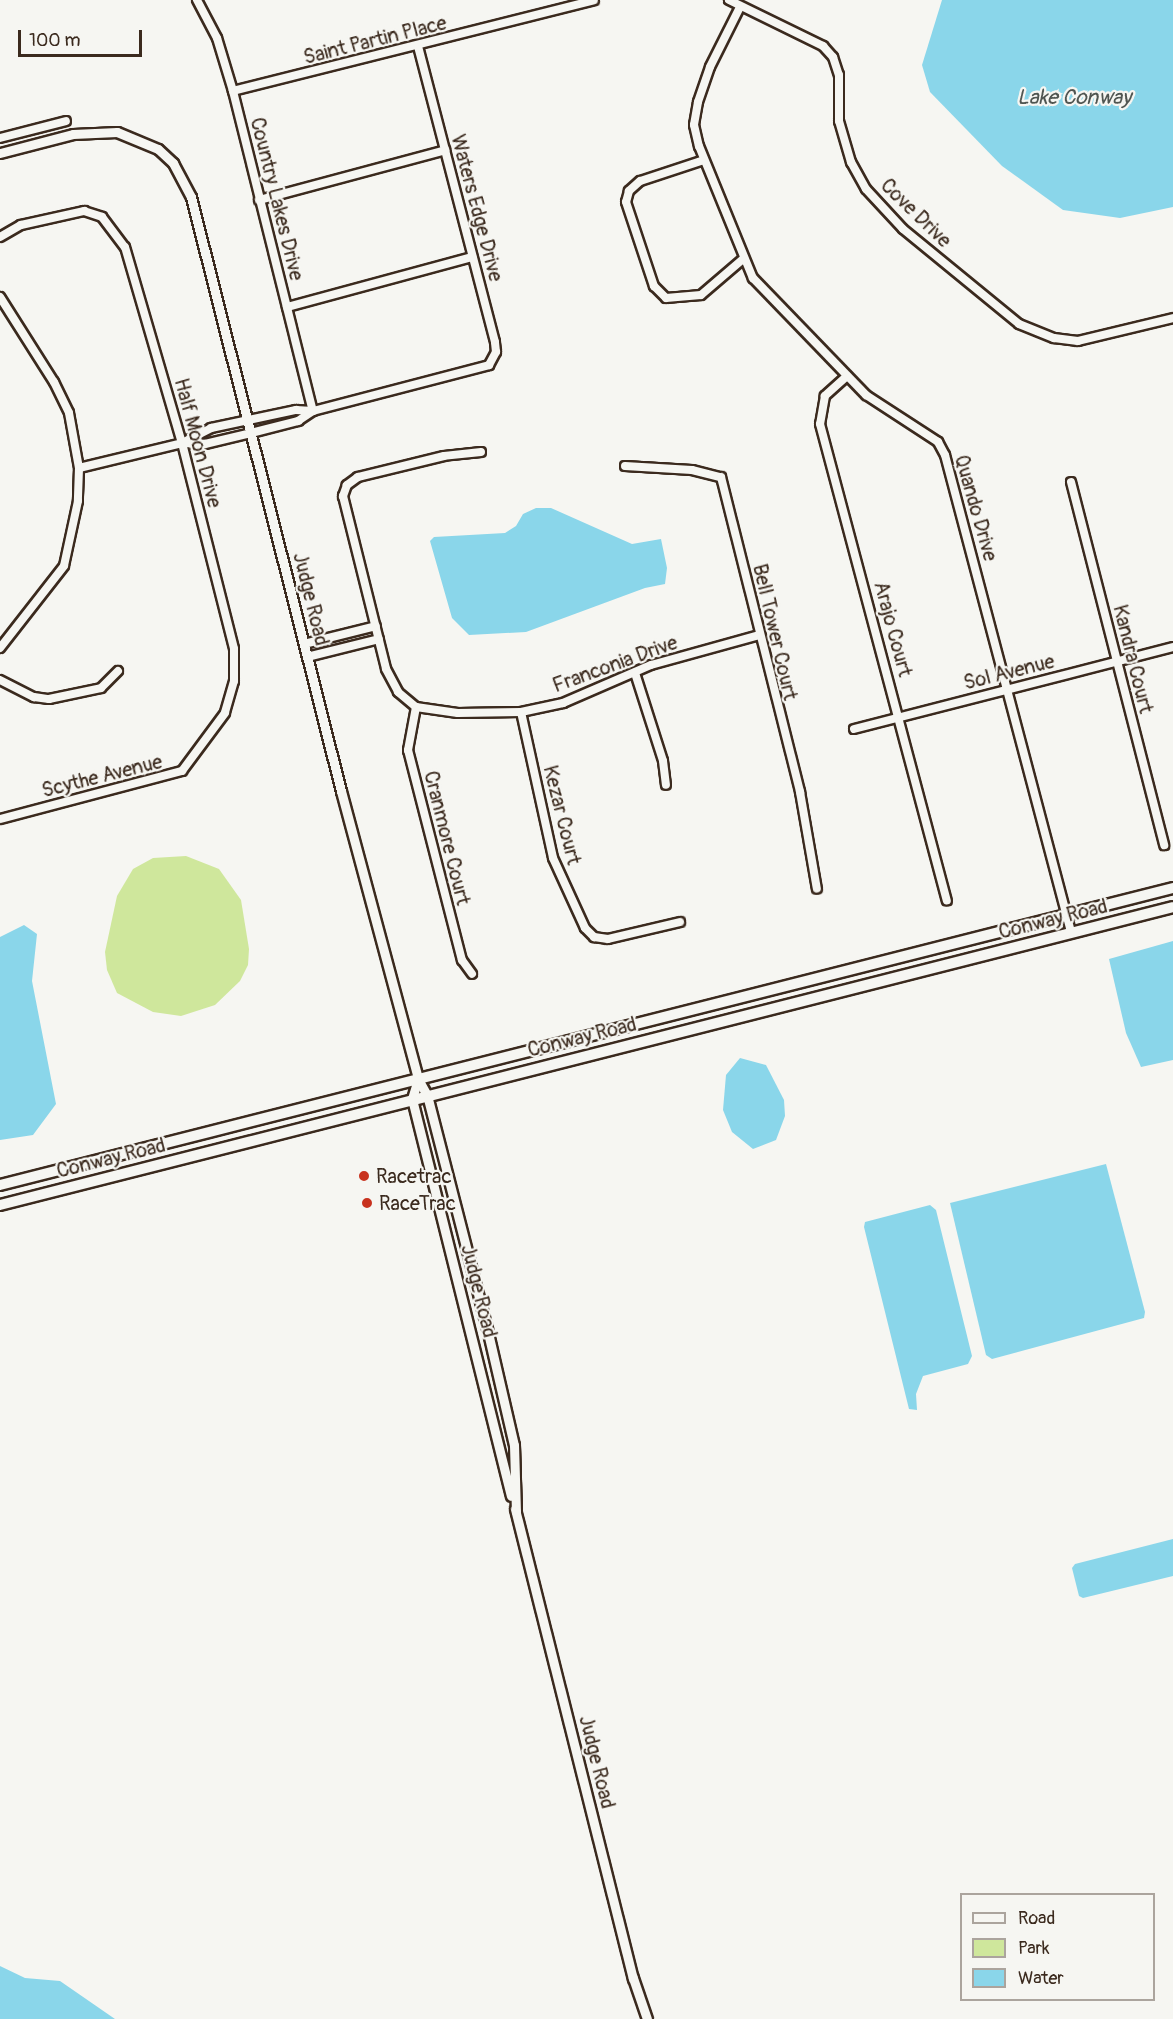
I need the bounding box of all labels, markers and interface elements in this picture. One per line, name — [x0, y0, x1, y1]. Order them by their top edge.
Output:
street label: Saint Partin Place — [301, 11, 449, 69]
scale bar — [21, 18, 146, 56]
text: 100 m — [29, 29, 81, 52]
water label: Lake Conway — [1017, 85, 1131, 111]
street label: Country Lakes Drive — [245, 115, 309, 283]
street label: Waters Edge Drive — [446, 132, 508, 284]
street label: Cove Drive — [876, 173, 956, 253]
street label: Half Moon Drive — [169, 376, 227, 510]
street label: Quando Drive — [949, 452, 1003, 564]
street label: Judge Road — [288, 550, 334, 648]
street label: Bell Tower Court — [748, 562, 802, 702]
street label: Arajo Court — [869, 579, 917, 679]
street label: Kandra Court — [1108, 602, 1158, 716]
street label: Franconia Drive — [549, 630, 681, 698]
street label: Sol Avenue — [961, 649, 1057, 695]
street label: Scythe Avenue — [39, 749, 165, 803]
street label: Kezar Court — [538, 763, 586, 867]
street label: Cranmore Court — [419, 768, 475, 908]
street label: Conway Road — [996, 894, 1110, 944]
street label: Conway Road — [525, 1012, 639, 1062]
street label: Conway Road — [54, 1133, 168, 1183]
place label: Racetrac — [376, 1164, 452, 1188]
marker: Racetrac — [357, 1169, 371, 1183]
place label: RaceTrac — [379, 1191, 456, 1215]
marker: RaceTrac — [360, 1196, 374, 1210]
street label: Judge Road — [456, 1242, 502, 1340]
street label: Judge Road — [574, 1713, 620, 1811]
legend — [960, 1893, 1155, 2001]
text: Road — [1018, 1907, 1055, 1930]
text: Park — [1018, 1937, 1050, 1960]
text: Water — [1018, 1967, 1064, 1990]

